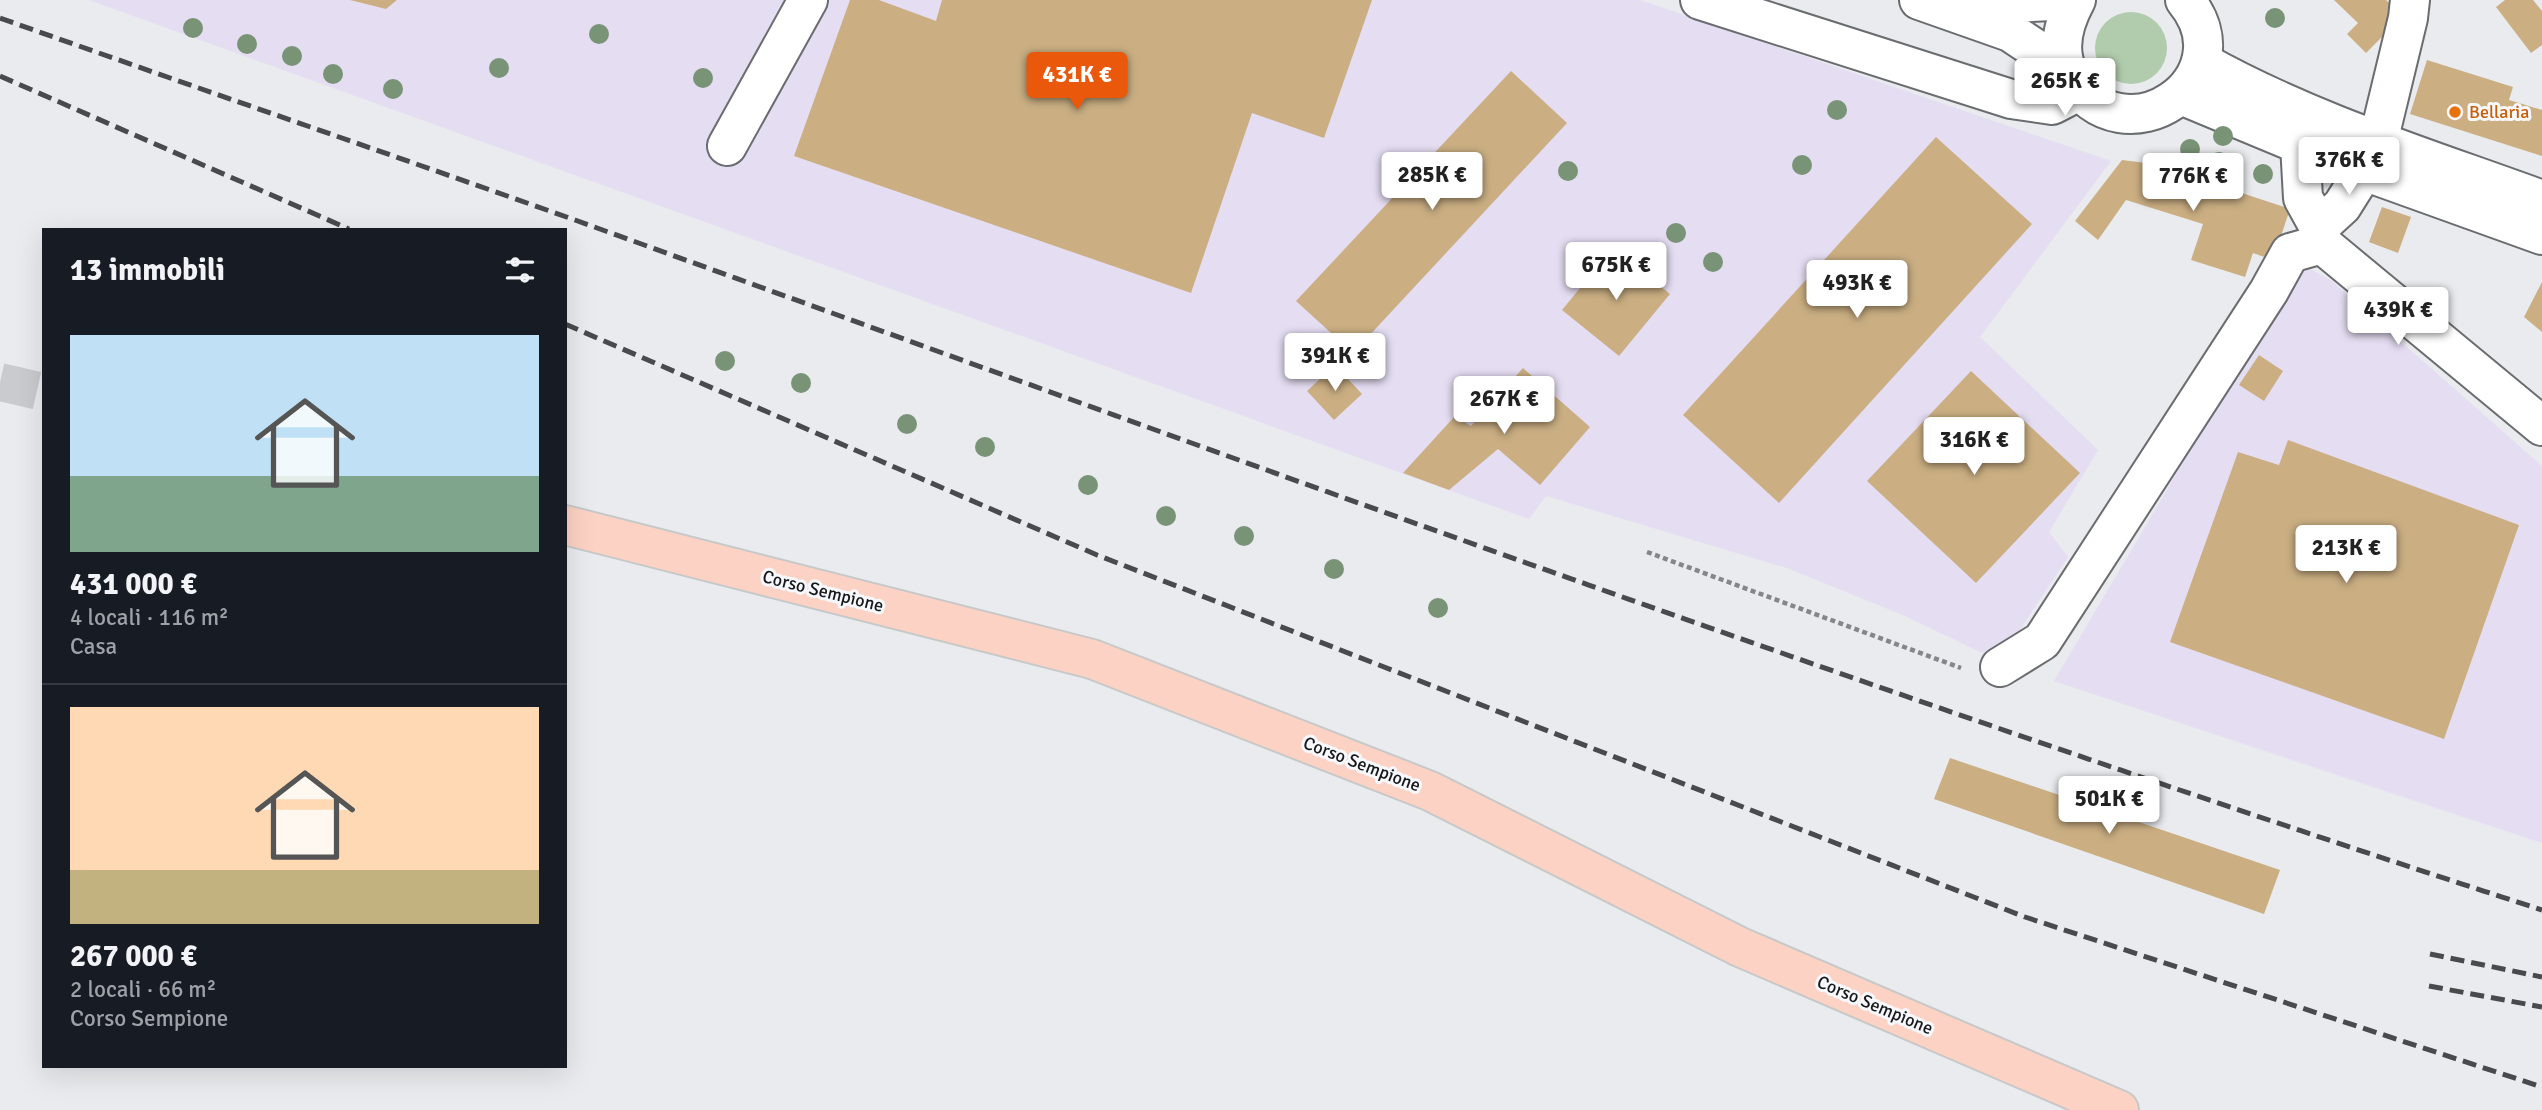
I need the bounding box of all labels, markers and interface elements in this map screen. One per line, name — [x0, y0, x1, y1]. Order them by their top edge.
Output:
pin: 431K € — [1020, 52, 1134, 112]
pin: 265K € — [2008, 58, 2122, 118]
text: 431K € — [1042, 60, 1112, 89]
text: 265K € — [2030, 66, 2100, 95]
place label: Bellaria — [2469, 101, 2529, 123]
marker: Bellaria — [2447, 104, 2463, 120]
pin: 376K € — [2292, 138, 2406, 197]
text: 376K € — [2314, 145, 2384, 174]
pin: 285K € — [1375, 152, 1489, 212]
pin: 776K € — [2136, 154, 2250, 213]
text: 285K € — [1397, 160, 1467, 189]
text: 776K € — [2158, 161, 2228, 190]
pin: 675K € — [1559, 243, 1673, 302]
text: 675K € — [1581, 250, 1651, 279]
icon: filters — [501, 251, 539, 289]
text: 13 immobili — [70, 252, 225, 289]
pin: 493K € — [1800, 260, 1914, 320]
text: 493K € — [1822, 268, 1892, 297]
pin: 439K € — [2341, 288, 2455, 347]
text: 439K € — [2363, 295, 2433, 324]
pin: 391K € — [1278, 334, 1392, 393]
text: 391K € — [1300, 341, 1370, 370]
pin: 267K € — [1447, 376, 1561, 436]
icon: home — [242, 380, 368, 506]
text: 267K € — [1469, 384, 1539, 413]
pin: 316K € — [1917, 418, 2031, 477]
text: 316K € — [1939, 425, 2009, 454]
pin: 213K € — [2289, 526, 2403, 585]
text: 213K € — [2311, 533, 2381, 562]
street label: Corso Sempione — [760, 565, 886, 617]
text: 431 000 € — [70, 566, 197, 603]
text: 4 locali · 116 m² — [70, 603, 229, 632]
text: Casa — [70, 632, 117, 661]
street label: Corso Sempione — [1300, 732, 1424, 796]
icon: home — [242, 752, 368, 878]
pin: 501K € — [2052, 776, 2166, 836]
text: 501K € — [2074, 784, 2144, 813]
text: 267 000 € — [70, 938, 197, 975]
street label: Corso Sempione — [1814, 971, 1936, 1039]
text: 2 locali · 66 m² — [70, 975, 216, 1004]
text: Corso Sempione — [70, 1004, 228, 1033]

